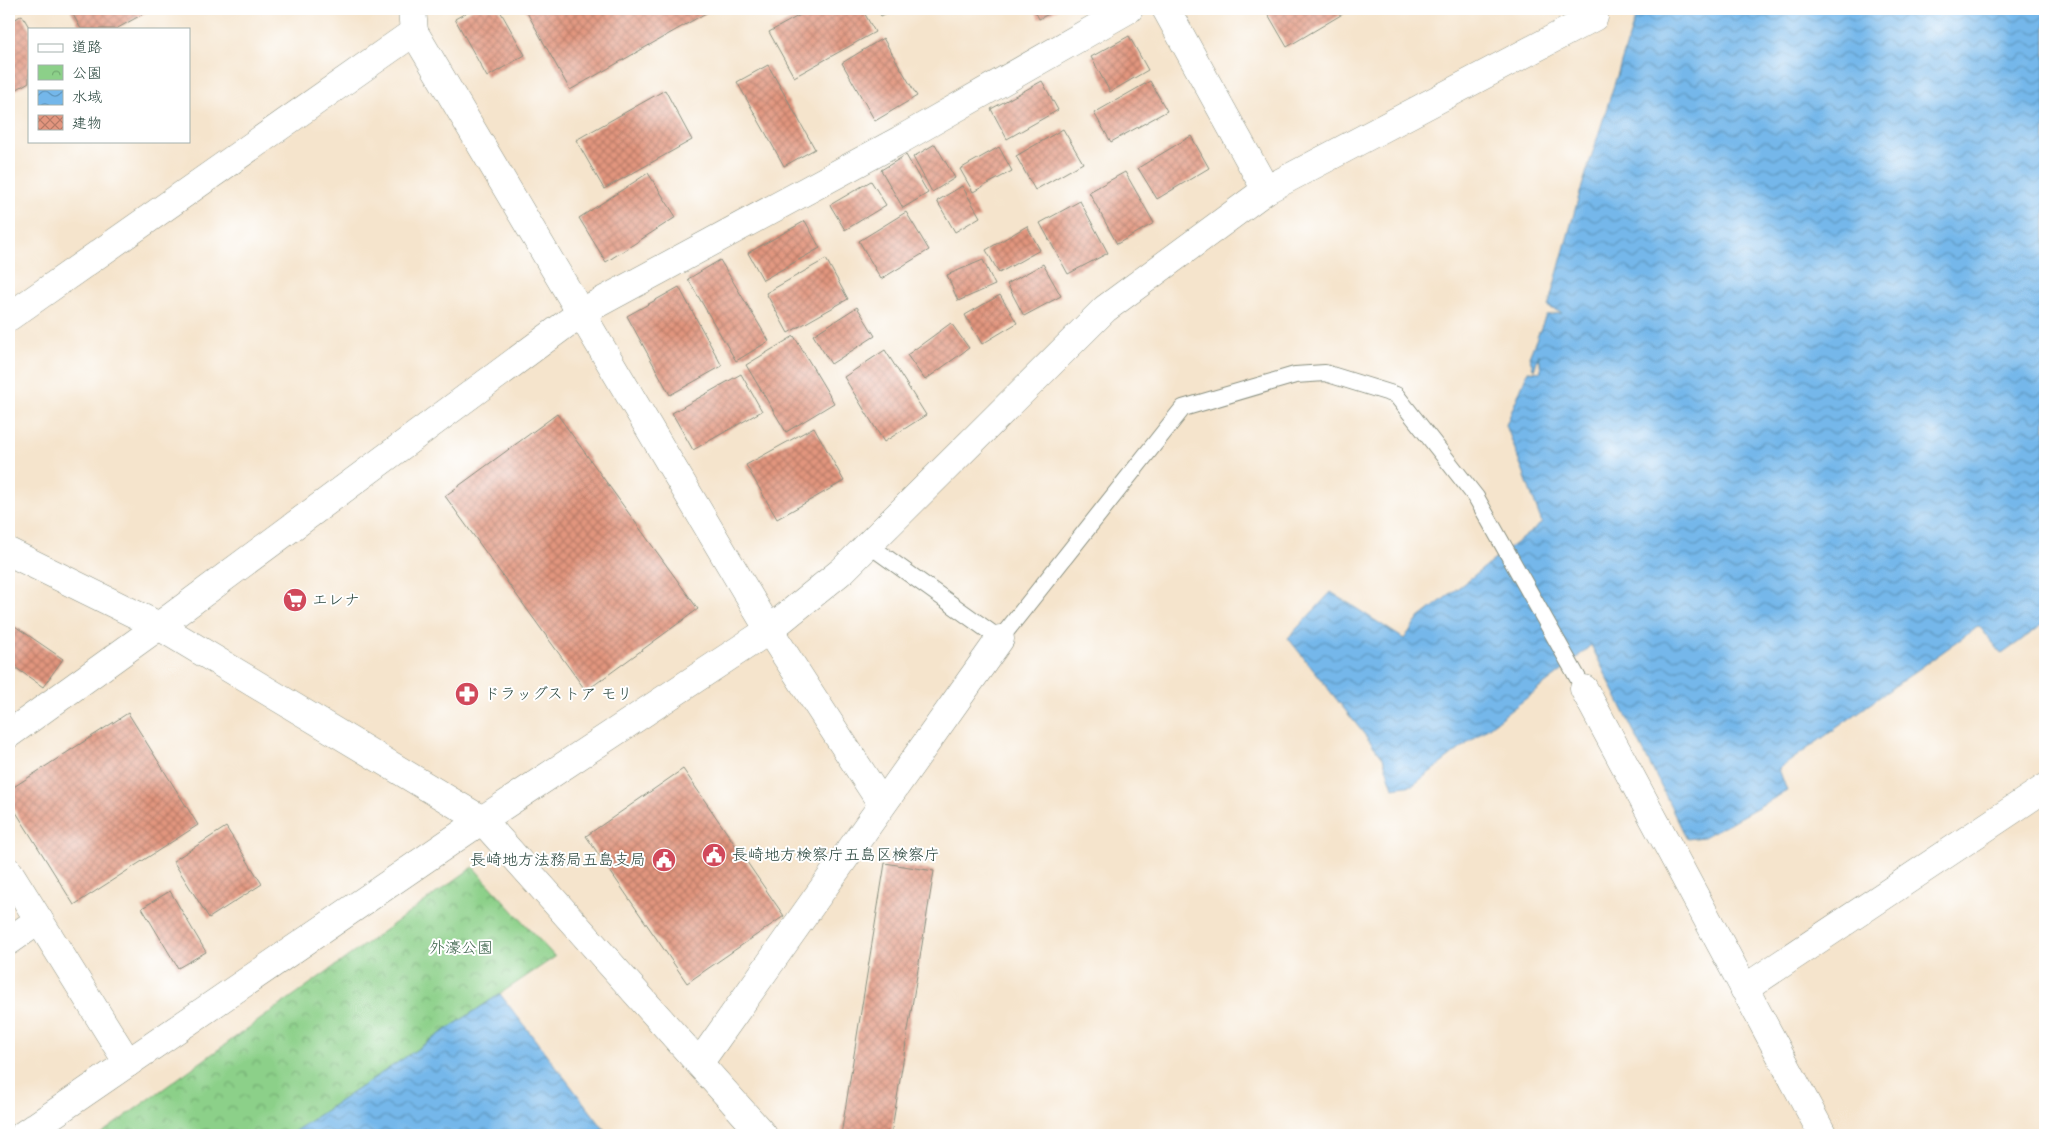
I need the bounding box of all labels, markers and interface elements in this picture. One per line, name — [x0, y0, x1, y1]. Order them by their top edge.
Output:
legend — [28, 28, 190, 142]
text: 道路 — [72, 38, 102, 58]
text: 公園 — [72, 64, 102, 84]
text: 水域 — [72, 88, 102, 108]
text: 建物 — [72, 114, 102, 134]
supermarket icon: エレナ — [282, 587, 308, 613]
place label: エレナ — [312, 590, 360, 611]
pharmacy icon: ドラッグストア モリ — [454, 681, 480, 707]
place label: ドラッグストア モリ — [484, 684, 633, 705]
public building icon: 長崎地方検察庁五島区検察庁 — [701, 842, 727, 868]
place label: 長崎地方検察庁五島区検察庁 — [732, 845, 940, 866]
public building icon: 長崎地方法務局五島支局 — [651, 847, 677, 873]
place label: 長崎地方法務局五島支局 — [470, 850, 646, 871]
park label: 外濠公園 — [429, 938, 493, 959]

